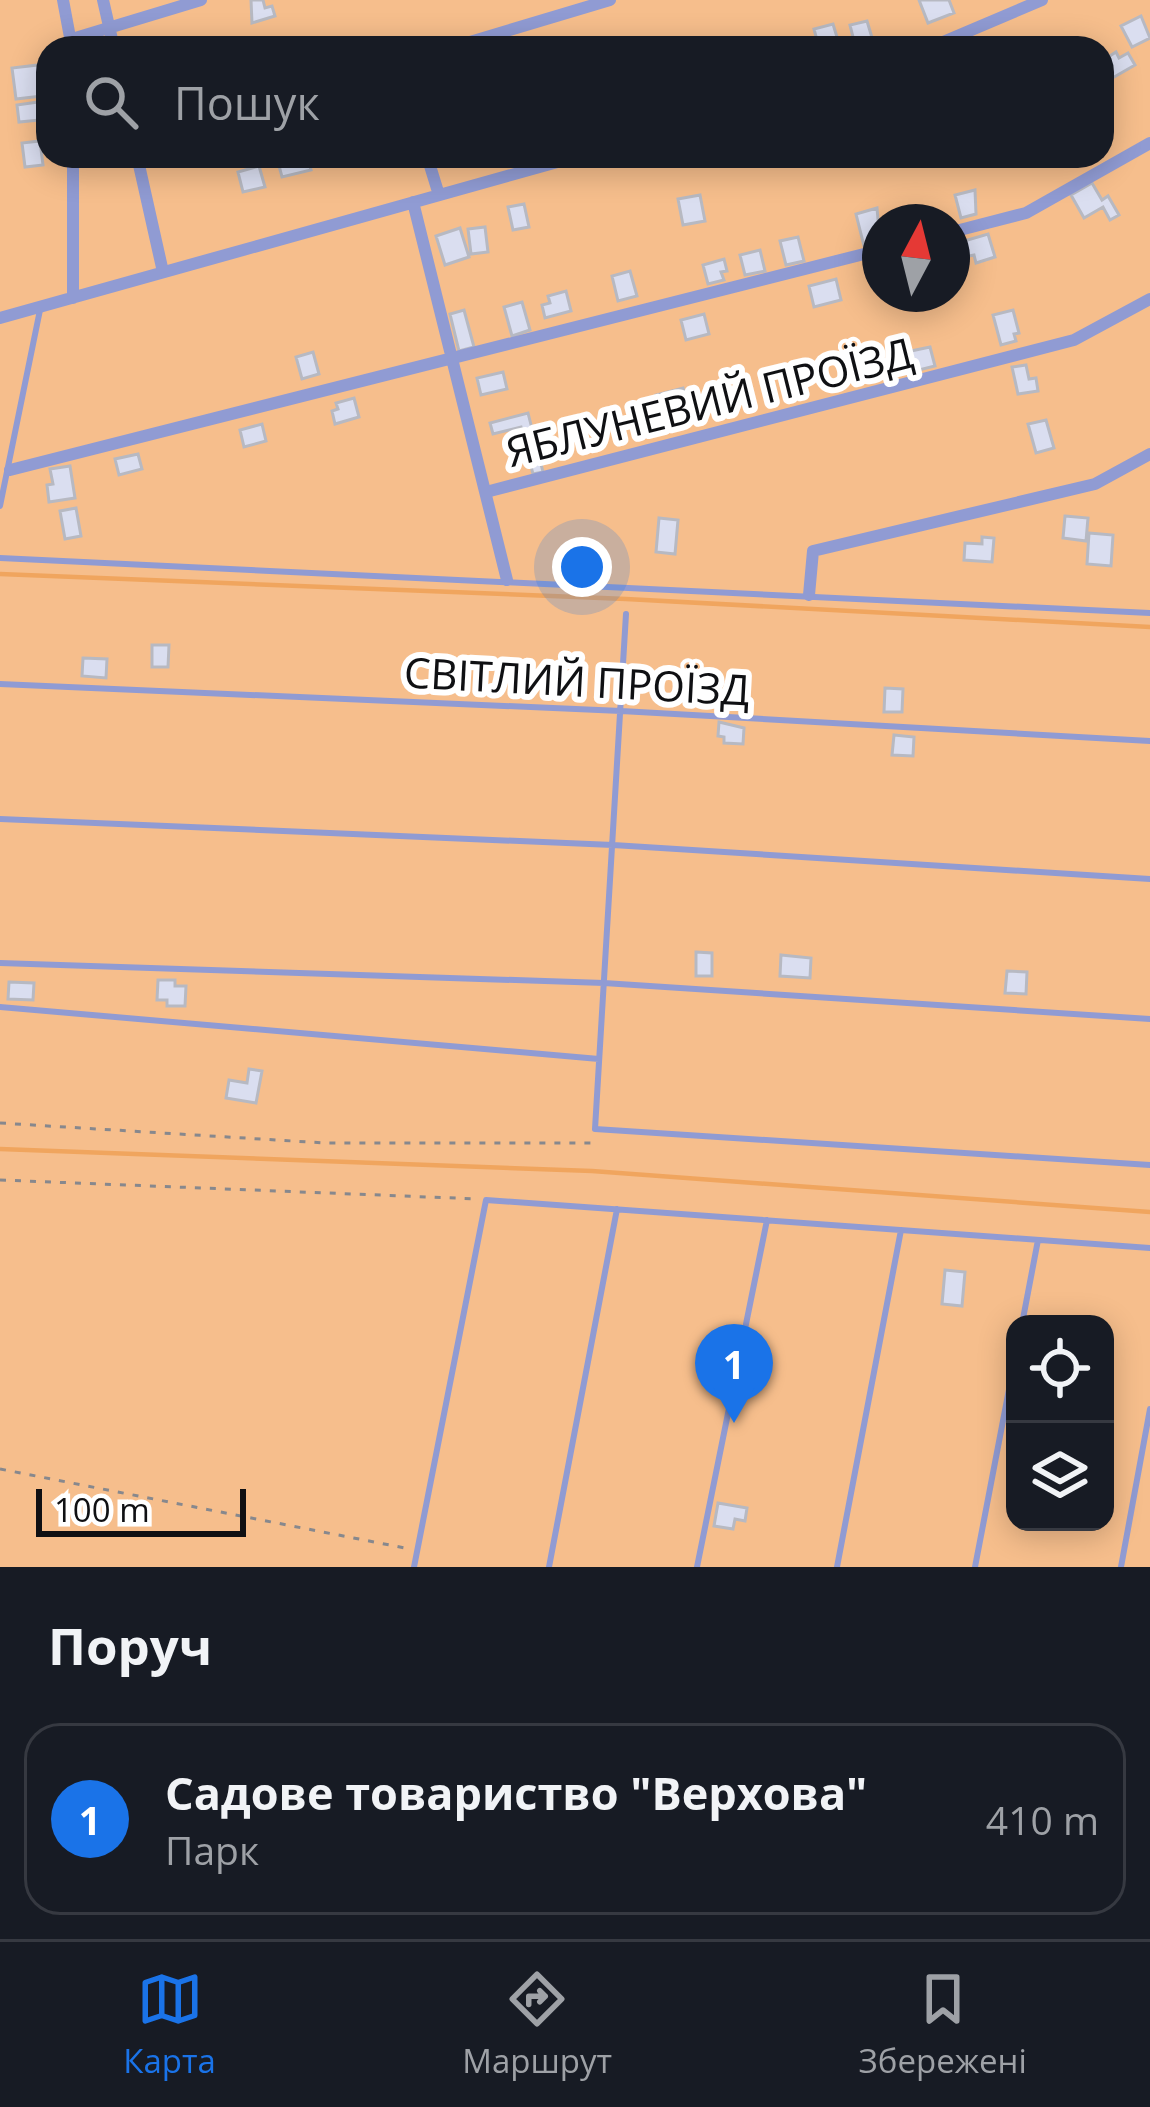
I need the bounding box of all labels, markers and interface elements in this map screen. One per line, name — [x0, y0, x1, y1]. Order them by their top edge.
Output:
search box — [36, 36, 1114, 168]
icon: search — [78, 69, 144, 135]
text: Пошук — [174, 72, 320, 133]
north arrow — [862, 204, 970, 312]
street label: ЯБЛУНЕВИЙ ПРОЇЗД — [500, 323, 918, 479]
your location — [552, 537, 612, 597]
street label: СВІТЛИЙ ПРОЇЗД — [403, 642, 751, 718]
map controls — [1006, 1315, 1114, 1531]
button: locate — [1006, 1315, 1114, 1423]
pin: 1 — [695, 1324, 773, 1423]
button: layers — [1006, 1423, 1114, 1531]
scale bar — [36, 1483, 246, 1536]
text: 100 m — [54, 1487, 150, 1532]
text: Поруч — [48, 1610, 212, 1680]
text: Садове товариство "Верхова" — [165, 1762, 867, 1823]
text: 1 — [79, 1793, 101, 1846]
text: 410 m — [986, 1793, 1099, 1846]
text: Парк — [165, 1823, 259, 1876]
tab: Карта — [123, 1966, 216, 2083]
tab: Маршрут — [462, 1966, 612, 2083]
tab: Збережені — [859, 1966, 1027, 2083]

